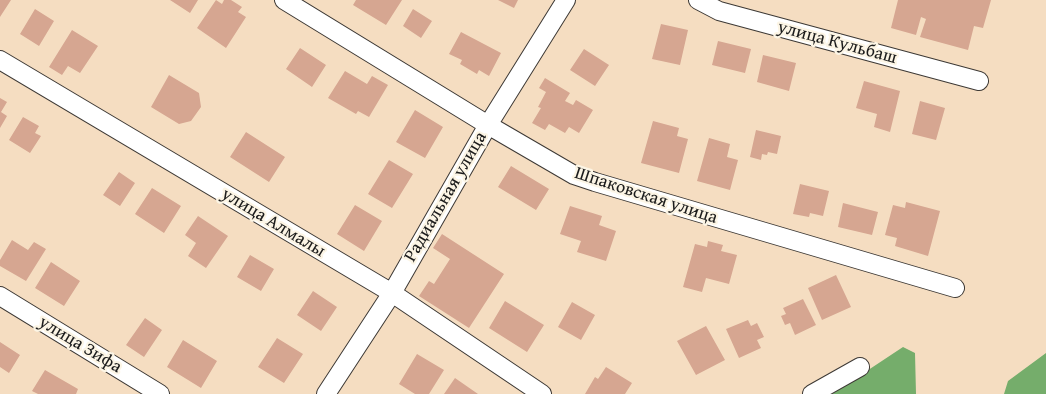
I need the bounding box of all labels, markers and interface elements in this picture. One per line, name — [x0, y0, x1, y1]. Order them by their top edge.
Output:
street label: улица Кульбаш — [775, 17, 899, 69]
street label: Радиальная улица — [400, 128, 492, 266]
street label: Шпаковская улица — [572, 163, 720, 229]
street label: улица Алмалы — [217, 184, 329, 262]
street label: улица Зифа — [34, 312, 126, 378]

